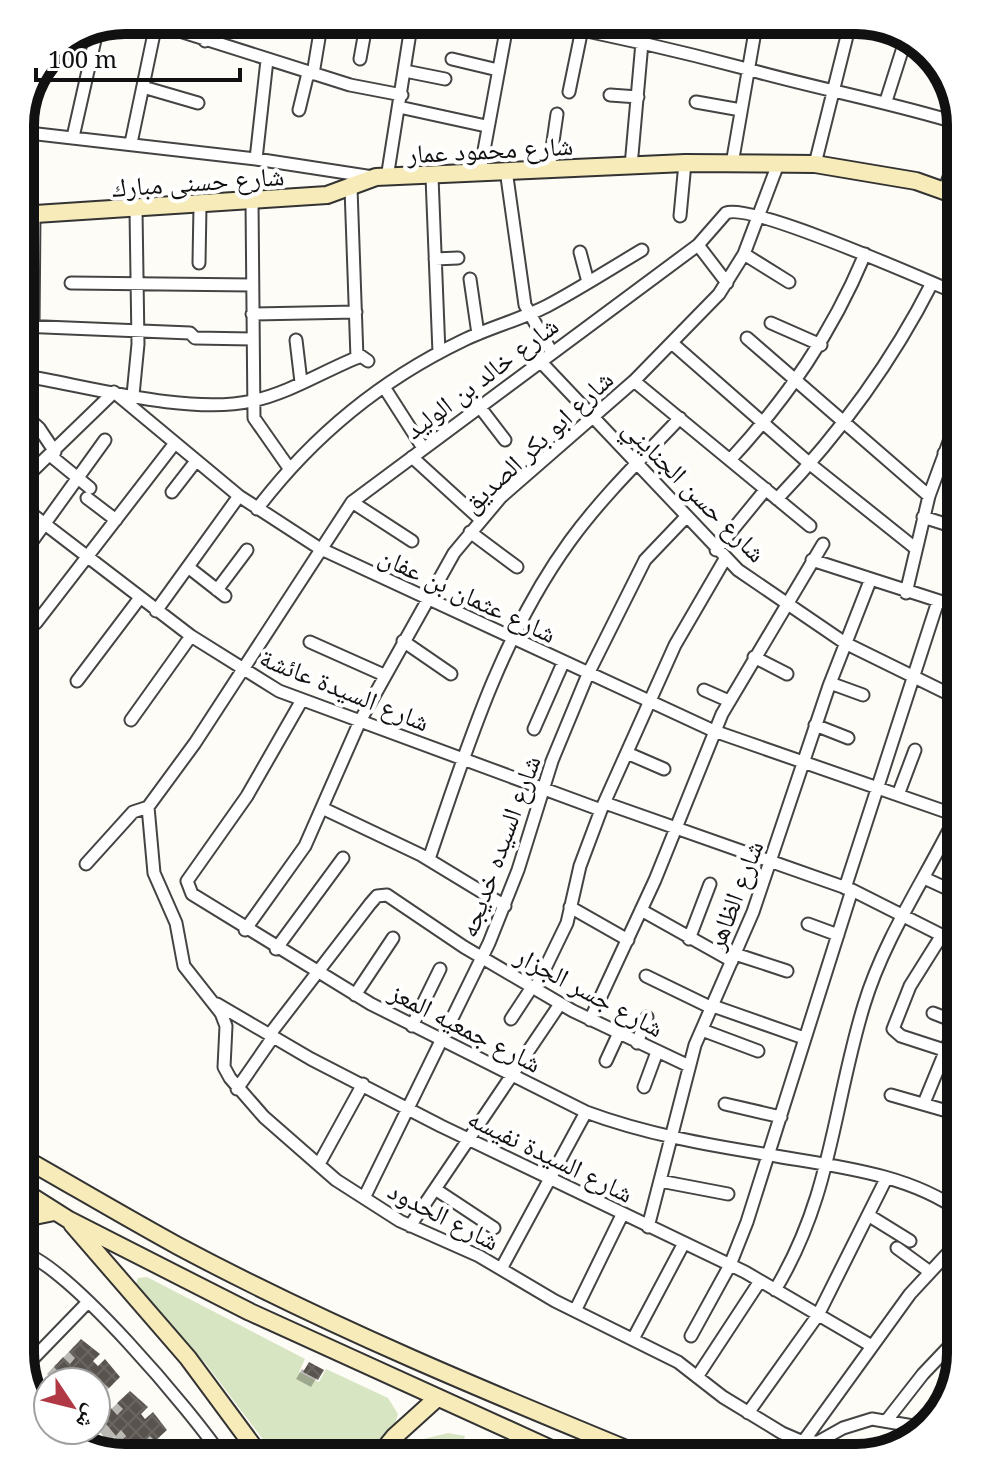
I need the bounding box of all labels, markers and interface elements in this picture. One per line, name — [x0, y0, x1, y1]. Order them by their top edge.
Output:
scale bar — [36, 32, 240, 82]
text: 100 m — [48, 42, 117, 75]
street label: شارع محمود عمار — [405, 127, 574, 171]
street label: شارع حسنى مبارك — [111, 157, 285, 205]
street label: شارع خالد بن الوليد — [397, 307, 565, 447]
street label: شارع ابو بكر الصديق — [454, 361, 620, 521]
street label: شارع حسن الجنايني — [613, 410, 775, 572]
street label: شارع عثمان بن عفان — [373, 537, 563, 651]
street label: شارع السيدة عائشة — [255, 639, 435, 739]
street label: شارع السيده خديجه — [449, 750, 549, 942]
street label: شارع الظاهر — [696, 835, 771, 956]
street label: شارع جسر الجزار — [509, 936, 670, 1045]
street label: شارع جمعيه المعز — [383, 973, 548, 1081]
street label: شارع السيدة نفيسه — [462, 1099, 640, 1211]
street label: شارع الحدود — [382, 1172, 506, 1258]
north arrow — [32, 1366, 112, 1446]
text: ش — [70, 1400, 108, 1436]

